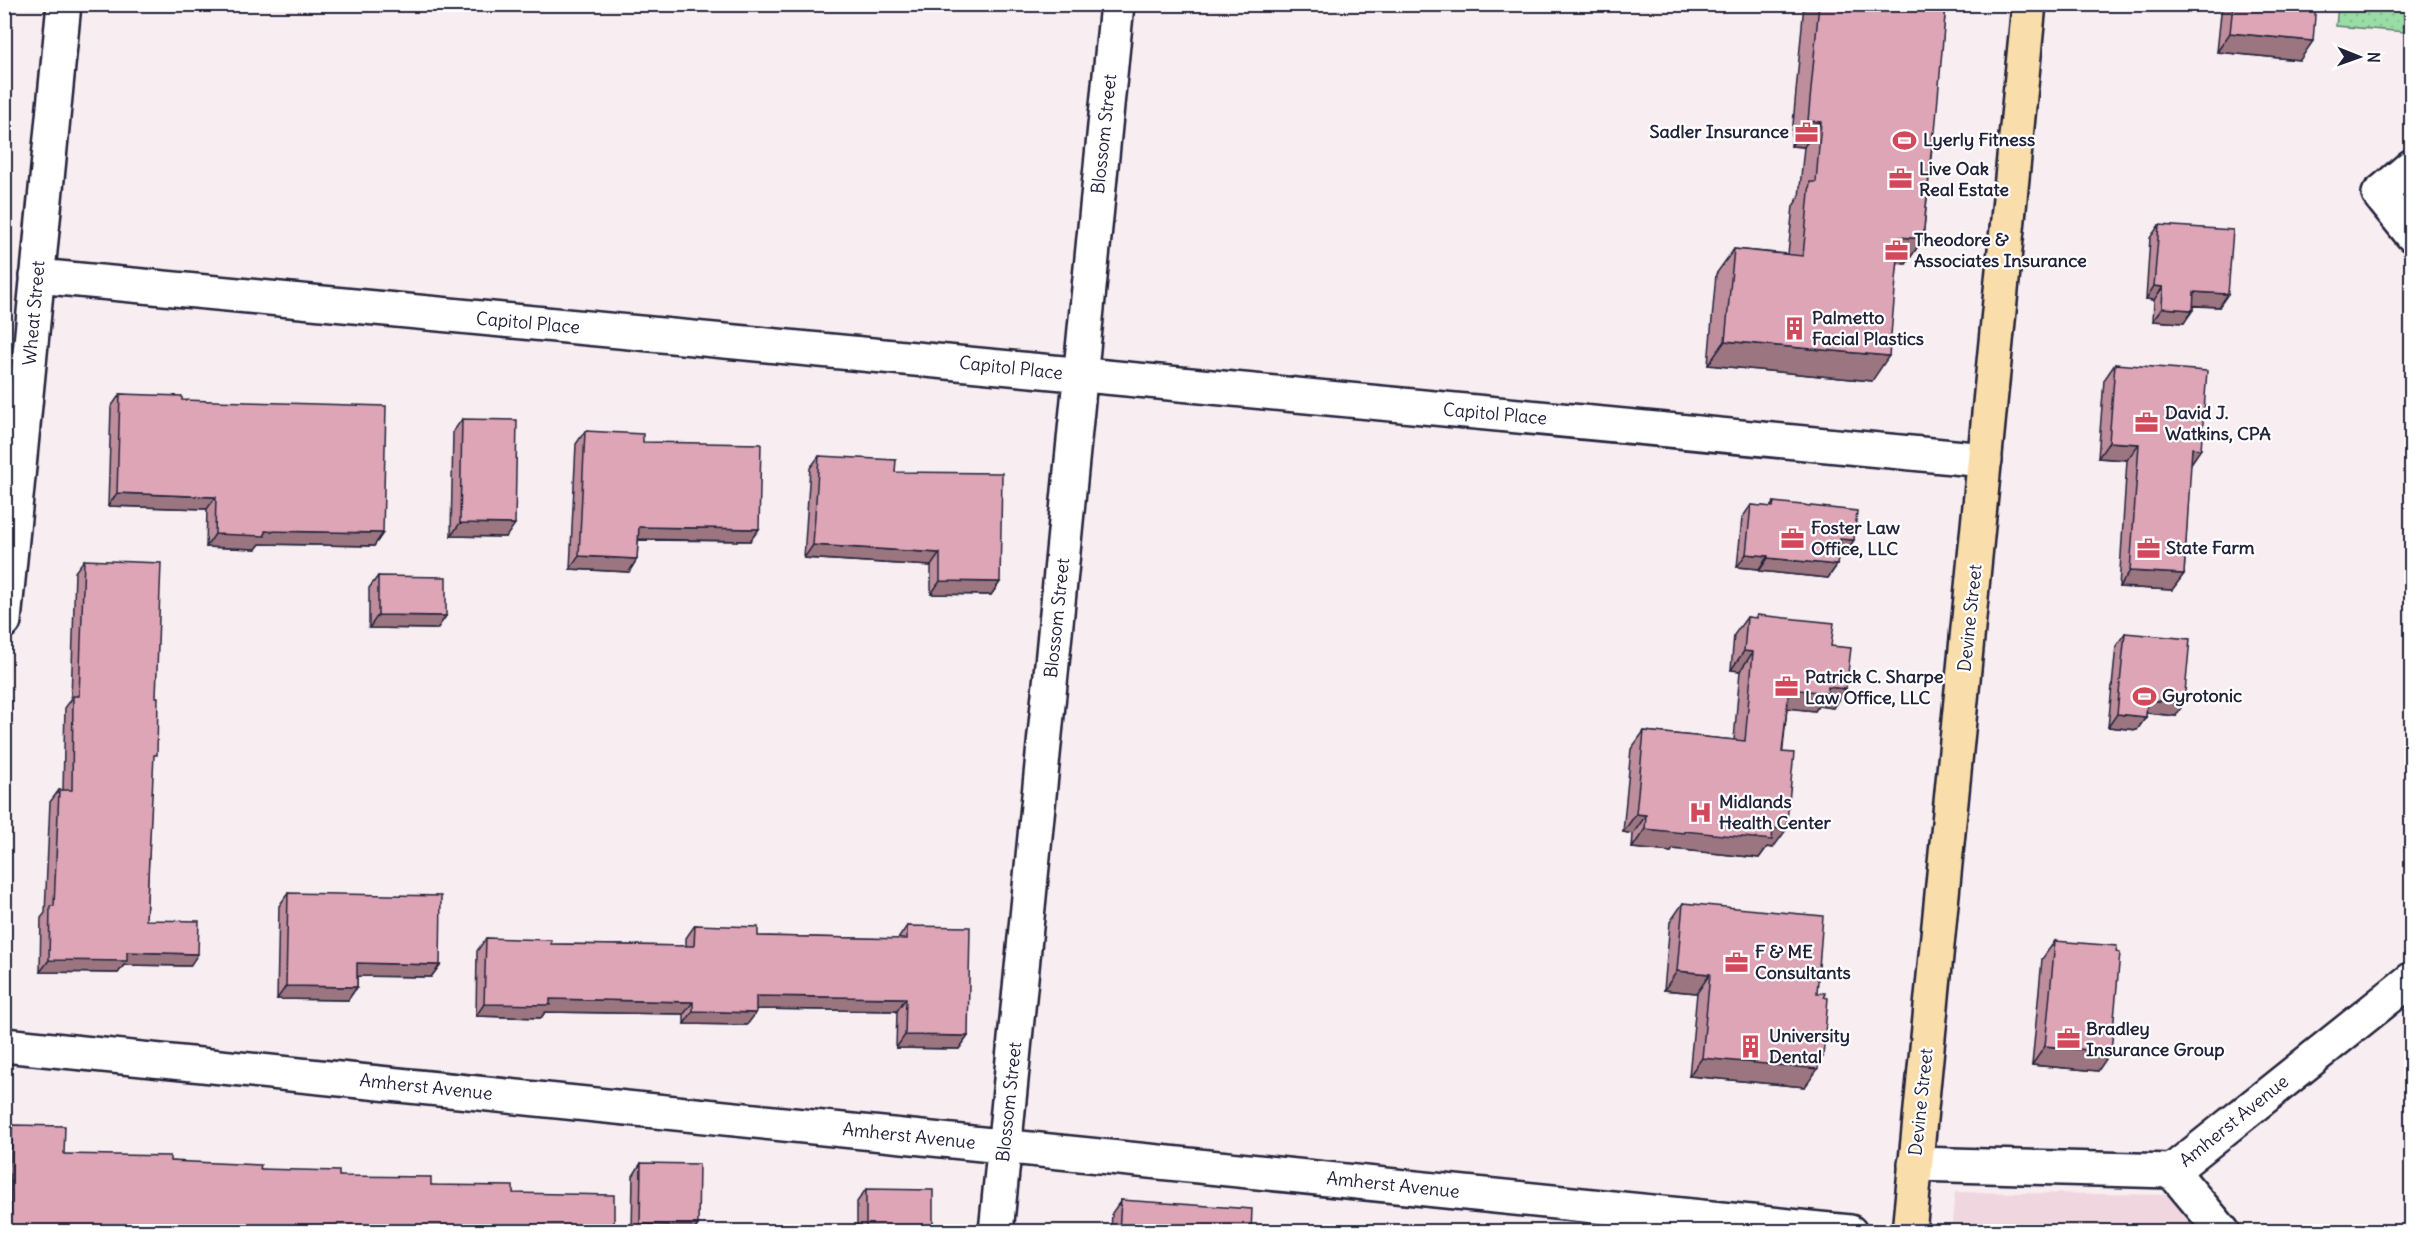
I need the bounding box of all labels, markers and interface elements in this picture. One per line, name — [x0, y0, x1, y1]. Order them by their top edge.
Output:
north arrow — [2329, 27, 2389, 87]
text: N — [2364, 52, 2384, 63]
street label: Blossom Street — [1086, 73, 1121, 195]
office icon: Sadler Insurance — [1794, 119, 1820, 145]
place label: Sadler Insurance — [1650, 120, 1789, 143]
sports icon: Lyerly Fitness — [1892, 127, 1918, 153]
place label: Lyerly Fitness — [1923, 128, 2035, 151]
place label: Live Oak Real Estate — [1919, 157, 2009, 201]
office icon: Live Oak Real Estate — [1888, 166, 1914, 192]
place label: Theodore & Associates Insurance — [1914, 228, 2087, 272]
office icon: Theodore & Associates Insurance — [1883, 237, 1909, 263]
street label: Wheat Street — [17, 260, 50, 366]
street label: Capitol Place — [475, 306, 581, 339]
place label: Palmetto Facial Plastics — [1812, 306, 1924, 350]
building icon: Palmetto Facial Plastics — [1781, 315, 1807, 341]
street label: Capitol Place — [958, 351, 1064, 384]
street label: Capitol Place — [1442, 397, 1548, 430]
place label: David J. Watkins, CPA — [2165, 401, 2271, 445]
office icon: David J. Watkins, CPA — [2134, 410, 2160, 436]
place label: Foster Law Office, LLC — [1811, 516, 1901, 560]
office icon: Foster Law Office, LLC — [1780, 525, 1806, 551]
office icon: State Farm — [2135, 535, 2161, 561]
place label: State Farm — [2166, 536, 2255, 559]
street label: Blossom Street — [1039, 557, 1074, 679]
street label: Devine Street — [1952, 563, 1987, 673]
place label: Patrick C. Sharpe Law Office, LLC — [1805, 665, 1944, 709]
office icon: Patrick C. Sharpe Law Office, LLC — [1774, 674, 1800, 700]
sports icon: Gyrotonic — [2131, 683, 2157, 709]
place label: Gyrotonic — [2162, 684, 2242, 707]
place label: Midlands Health Center — [1719, 790, 1831, 834]
hospital icon: Midlands Health Center — [1688, 799, 1714, 825]
place label: F & ME Consultants — [1755, 940, 1851, 984]
office icon: F & ME Consultants — [1724, 949, 1750, 975]
place label: Bradley Insurance Group — [2086, 1017, 2225, 1061]
place label: University Dental — [1769, 1024, 1850, 1068]
office icon: Bradley Insurance Group — [2055, 1026, 2081, 1052]
building icon: University Dental — [1738, 1033, 1764, 1059]
street label: Blossom Street — [991, 1041, 1026, 1163]
street label: Devine Street — [1903, 1047, 1938, 1157]
street label: Amherst Avenue — [358, 1068, 494, 1105]
street label: Amherst Avenue — [2175, 1070, 2293, 1172]
street label: Amherst Avenue — [841, 1117, 977, 1154]
street label: Amherst Avenue — [1325, 1166, 1461, 1203]

